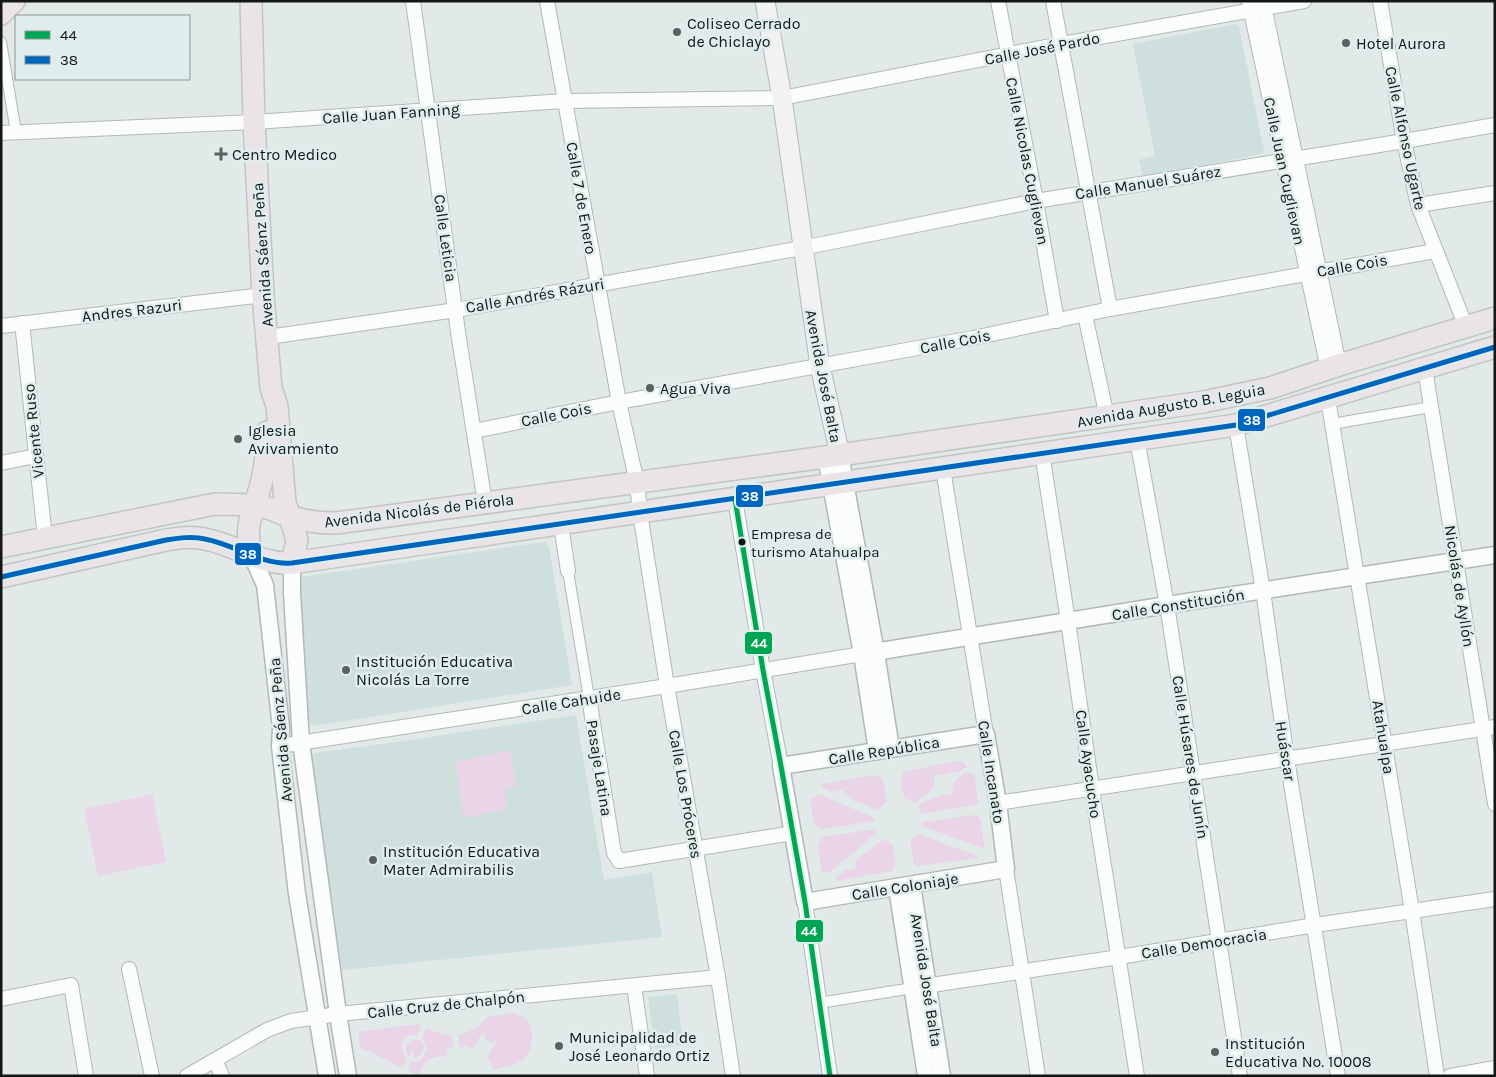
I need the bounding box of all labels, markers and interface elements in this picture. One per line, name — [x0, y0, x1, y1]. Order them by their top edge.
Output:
place label: Coliseo Cerrado de Chiclayo — [687, 14, 801, 51]
legend — [15, 15, 190, 80]
text: 44 — [60, 26, 77, 44]
marker: Coliseo Cerrado de Chiclayo — [671, 26, 683, 38]
street label: Calle José Pardo — [983, 28, 1101, 69]
place label: Hotel Aurora — [1356, 34, 1446, 53]
marker: Hotel Aurora — [1340, 37, 1352, 49]
text: 38 — [60, 51, 78, 69]
street label: Calle Alfonso Ugarte — [1381, 65, 1430, 212]
street label: Calle Nicolas Cuglievan — [1002, 76, 1053, 246]
street label: Calle Juan Cuglievan — [1260, 96, 1309, 247]
street label: Calle Juan Fanning — [322, 99, 460, 128]
street label: Calle 7 de Enero — [562, 140, 601, 256]
place label: Centro Medico — [232, 145, 337, 164]
marker: Centro Medico — [214, 147, 228, 161]
street label: Calle Manuel Suárez — [1074, 162, 1222, 203]
street label: Avenida Sáenz Peña — [248, 182, 277, 328]
street label: Calle Leticia — [430, 193, 461, 283]
street label: Calle Cois — [1315, 250, 1389, 281]
street label: Calle Andrés Rázuri — [464, 274, 606, 317]
street label: Andres Razuri — [81, 295, 183, 326]
street label: Avenida José Balta — [801, 308, 846, 444]
street label: Calle Cois — [918, 325, 992, 358]
place label: Agua Viva — [660, 379, 731, 398]
street label: Avenida Augusto B. Leguia — [1076, 380, 1267, 431]
marker: Agua Viva — [644, 382, 656, 394]
street label: Vicente Ruso — [19, 383, 48, 479]
street label: Calle Cois — [519, 398, 593, 431]
line badge: 38 — [1237, 408, 1266, 432]
text: 38 — [1243, 412, 1261, 429]
place label: Iglesia Avivamiento — [248, 421, 339, 458]
marker: Iglesia Avivamiento — [232, 433, 244, 445]
line badge: 38 — [735, 484, 764, 508]
text: 38 — [741, 488, 759, 505]
street label: Avenida Nicolás de Piérola — [323, 489, 515, 532]
street label: Nicolás de Ayllón — [1440, 524, 1479, 648]
place label: Empresa de turismo Atahualpa — [751, 525, 879, 561]
marker: Empresa de turismo Atahualpa — [737, 537, 747, 547]
line badge: 38 — [234, 542, 262, 566]
text: 38 — [239, 546, 257, 563]
street label: Calle Constitución — [1110, 585, 1246, 624]
line badge: 44 — [744, 631, 773, 655]
text: 44 — [751, 635, 768, 652]
place label: Institución Educativa Nicolás La Torre — [356, 652, 513, 689]
street label: Avenida Sáenz Peña — [265, 657, 296, 803]
marker: Institución Educativa Nicolás La Torre — [340, 664, 352, 676]
street label: Calle Húsares de Junín — [1168, 674, 1213, 840]
street label: Calle Cahuide — [520, 684, 622, 719]
street label: Atahualpa — [1368, 699, 1399, 776]
street label: Calle Ayacucho — [1071, 709, 1106, 819]
street label: Pasaje Latina — [583, 718, 617, 818]
street label: Calle Incanato — [974, 719, 1009, 825]
street label: Huáscar — [1271, 720, 1300, 783]
street label: Calle Los Próceres — [665, 728, 706, 860]
street label: Calle República — [827, 732, 941, 769]
place label: Institución Educativa Mater Admirabilis — [383, 842, 540, 879]
marker: Institución Educativa Mater Admirabilis — [367, 854, 379, 866]
street label: Calle Coloniaje — [850, 869, 960, 904]
street label: Avenida José Balta — [907, 912, 946, 1048]
line badge: 44 — [795, 919, 824, 943]
text: 44 — [801, 923, 818, 940]
street label: Calle Democracia — [1140, 924, 1268, 963]
street label: Calle Cruz de Chalpón — [366, 987, 526, 1022]
place label: Municipalidad de José Leonardo Ortiz — [569, 1028, 710, 1065]
place label: Institución Educativa No. 10008 — [1225, 1034, 1372, 1071]
marker: Municipalidad de José Leonardo Ortiz — [553, 1040, 565, 1052]
marker: Institución Educativa No. 10008 — [1209, 1046, 1221, 1058]

